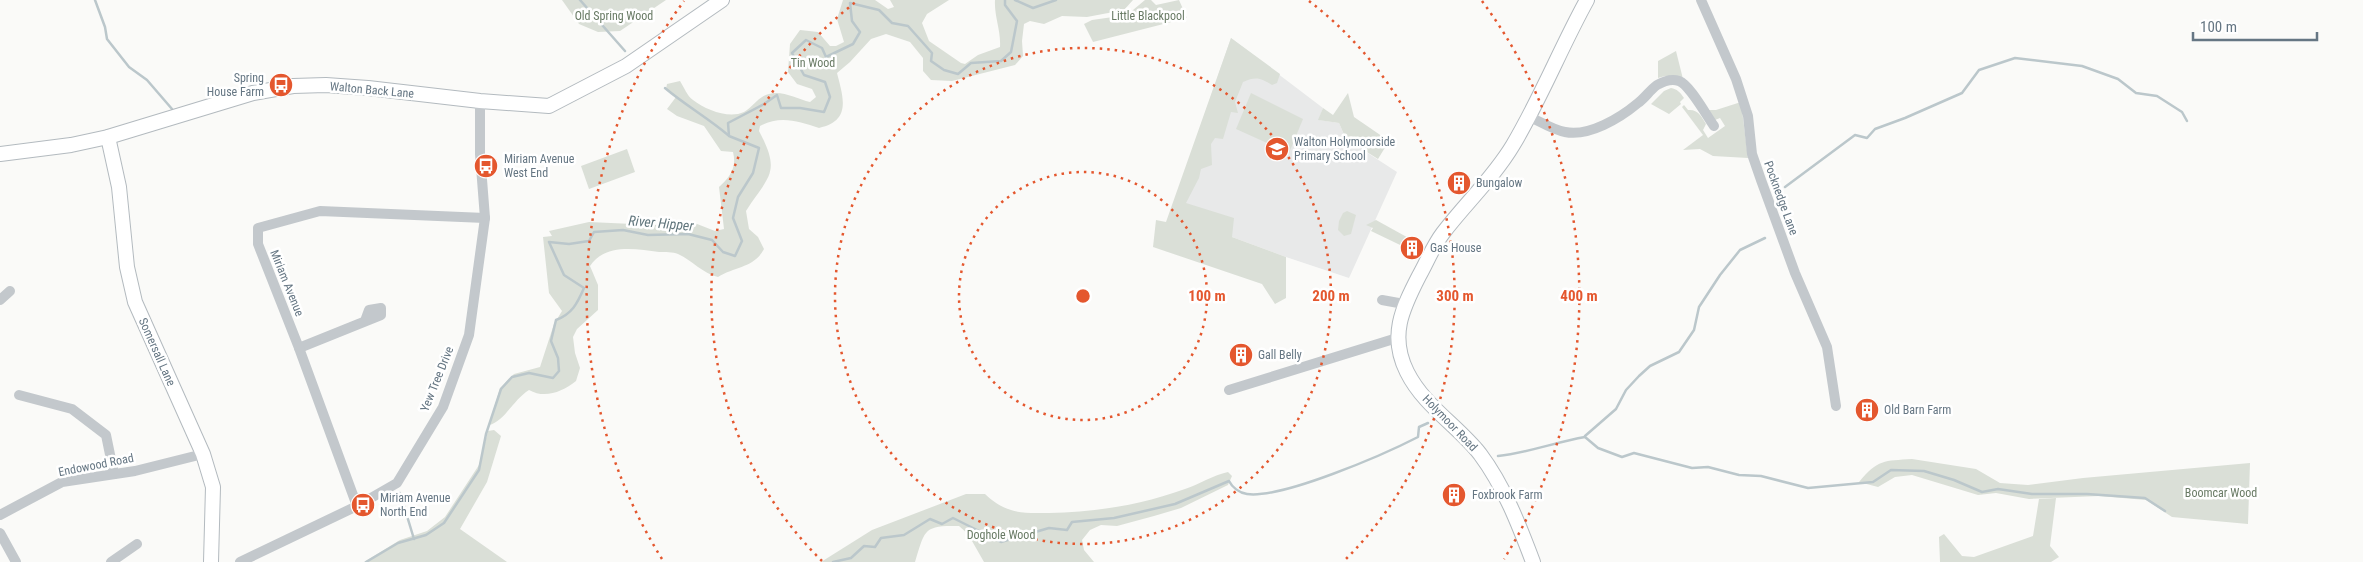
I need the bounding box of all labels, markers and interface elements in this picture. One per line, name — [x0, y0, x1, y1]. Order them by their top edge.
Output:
park label: Old Spring Wood — [575, 9, 653, 23]
park label: Little Blackpool — [1111, 9, 1185, 23]
scale bar — [2193, 10, 2317, 42]
text: 100 m — [2200, 18, 2237, 36]
park label: Tin Wood — [791, 56, 835, 70]
place label: Spring House Farm — [207, 71, 264, 99]
bus stop icon: Spring House Farm — [268, 72, 294, 98]
street label: Walton Back Lane — [329, 79, 415, 101]
place label: Walton Holymoorside Primary School — [1294, 135, 1396, 163]
school or university icon: Walton Holymoorside Primary School — [1264, 136, 1290, 162]
place label: Miriam Avenue West End — [504, 152, 575, 180]
bus stop icon: Miriam Avenue West End — [473, 153, 499, 179]
street label: Pocknedge Lane — [1761, 159, 1801, 237]
building icon: Bungalow — [1446, 170, 1472, 196]
place label: Bungalow — [1476, 176, 1523, 190]
water label: River Hipper — [628, 212, 695, 234]
building icon: Gas House — [1399, 235, 1425, 261]
place label: Gas House — [1430, 241, 1482, 255]
street label: Miriam Avenue — [267, 248, 307, 319]
centre of rings — [1074, 287, 1092, 305]
text: 100 m — [1188, 287, 1226, 305]
text: 200 m — [1312, 287, 1350, 305]
text: 300 m — [1436, 287, 1474, 305]
text: 400 m — [1560, 287, 1598, 305]
street label: Somersall Lane — [136, 316, 178, 389]
building icon: Gall Belly — [1228, 342, 1254, 368]
street label: Yew Tree Drive — [418, 344, 457, 414]
place label: Gall Belly — [1258, 348, 1302, 362]
street label: Holymoor Road — [1420, 392, 1480, 454]
building icon: Old Barn Farm — [1854, 397, 1880, 423]
place label: Old Barn Farm — [1884, 403, 1951, 417]
street label: Endowood Road — [57, 451, 135, 479]
building icon: Foxbrook Farm — [1441, 482, 1467, 508]
park label: Boomcar Wood — [2185, 486, 2257, 500]
place label: Foxbrook Farm — [1472, 488, 1543, 502]
place label: Miriam Avenue North End — [380, 491, 451, 519]
bus stop icon: Miriam Avenue North End — [350, 492, 376, 518]
park label: Doghole Wood — [967, 528, 1035, 542]

